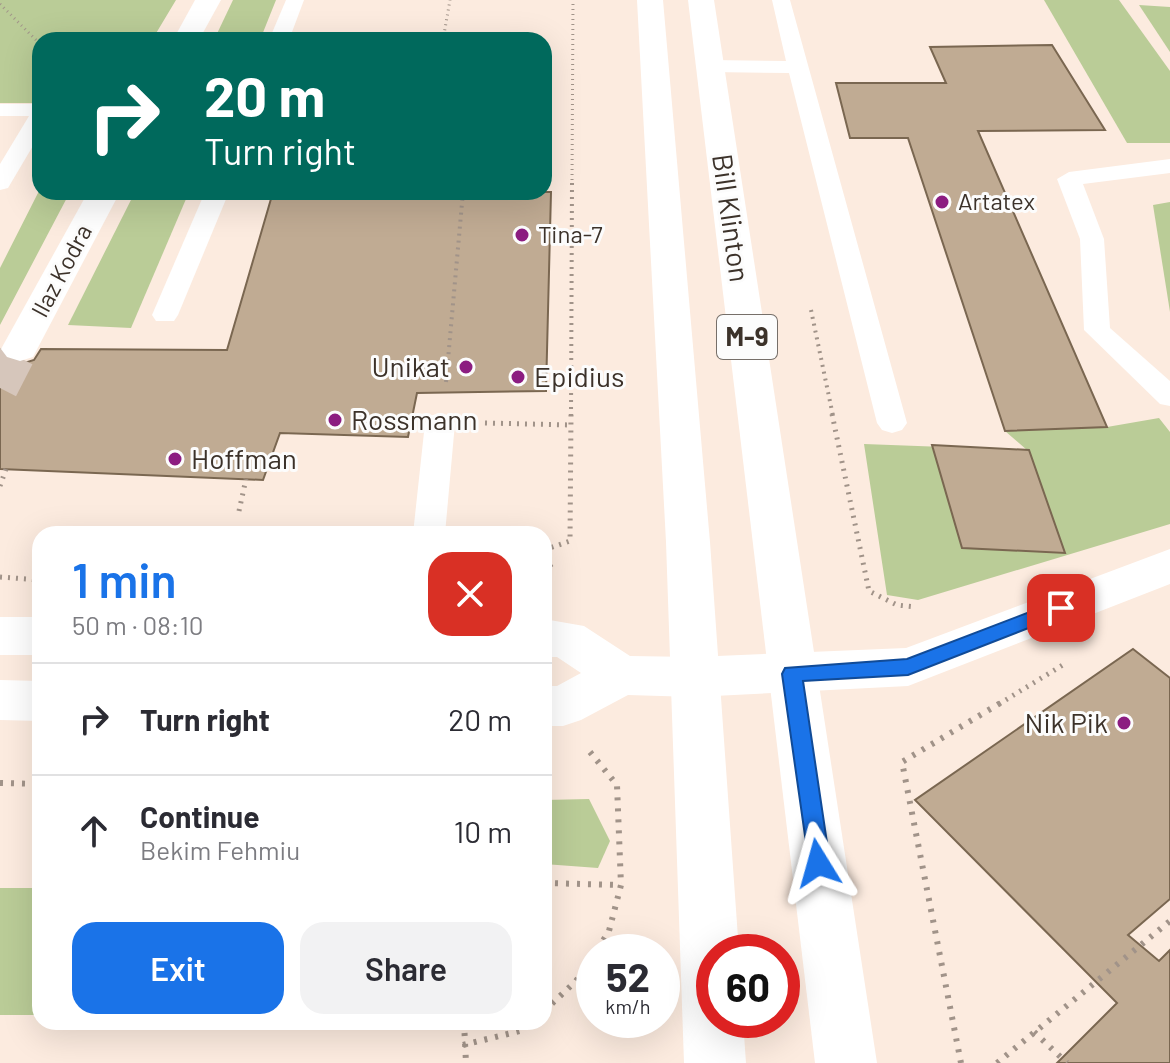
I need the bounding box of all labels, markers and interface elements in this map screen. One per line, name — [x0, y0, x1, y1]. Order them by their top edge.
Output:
text: 20 m — [204, 61, 325, 128]
icon: right — [72, 64, 176, 168]
text: Turn right — [204, 129, 356, 172]
street label: Bill Klinton — [706, 152, 758, 284]
place label: Artatex — [958, 186, 1035, 215]
marker: Artatex — [933, 193, 951, 211]
street label: Ilaz Kodra — [24, 219, 97, 322]
place label: Tina-7 — [538, 219, 603, 248]
marker: Tina-7 — [513, 226, 531, 244]
road number: M-9 — [717, 315, 777, 359]
place label: Unikat — [371, 349, 450, 383]
marker: Unikat — [457, 358, 475, 376]
place label: Epidius — [534, 359, 624, 393]
marker: Epidius — [509, 368, 527, 386]
place label: Rossmann — [351, 402, 477, 436]
marker: Rossmann — [326, 411, 344, 429]
place label: Hoffman — [191, 441, 297, 475]
marker: Hoffman — [166, 450, 184, 468]
text: 1 min — [72, 550, 177, 608]
button: close — [428, 552, 512, 636]
pin — [1027, 574, 1095, 642]
icon: arrive — [1039, 586, 1083, 630]
text: 50 m · 08:10 — [72, 609, 203, 640]
icon: right — [72, 697, 116, 741]
text: Turn right — [140, 701, 270, 737]
text: 20 m — [448, 701, 512, 737]
place label: Nik Pik — [1025, 705, 1108, 739]
marker: Nik Pik — [1115, 714, 1133, 732]
text: Continue — [140, 798, 260, 834]
icon: ahead — [72, 809, 116, 853]
text: 10 m — [454, 813, 512, 849]
position arrow — [776, 821, 860, 905]
text: Bekim Fehmiu — [140, 834, 300, 865]
button: Exit — [72, 922, 284, 1014]
button: Share — [300, 922, 512, 1014]
speed limit sign: 60 — [696, 934, 800, 1038]
text: 52 — [606, 952, 650, 1000]
text: km/h — [605, 994, 651, 1018]

